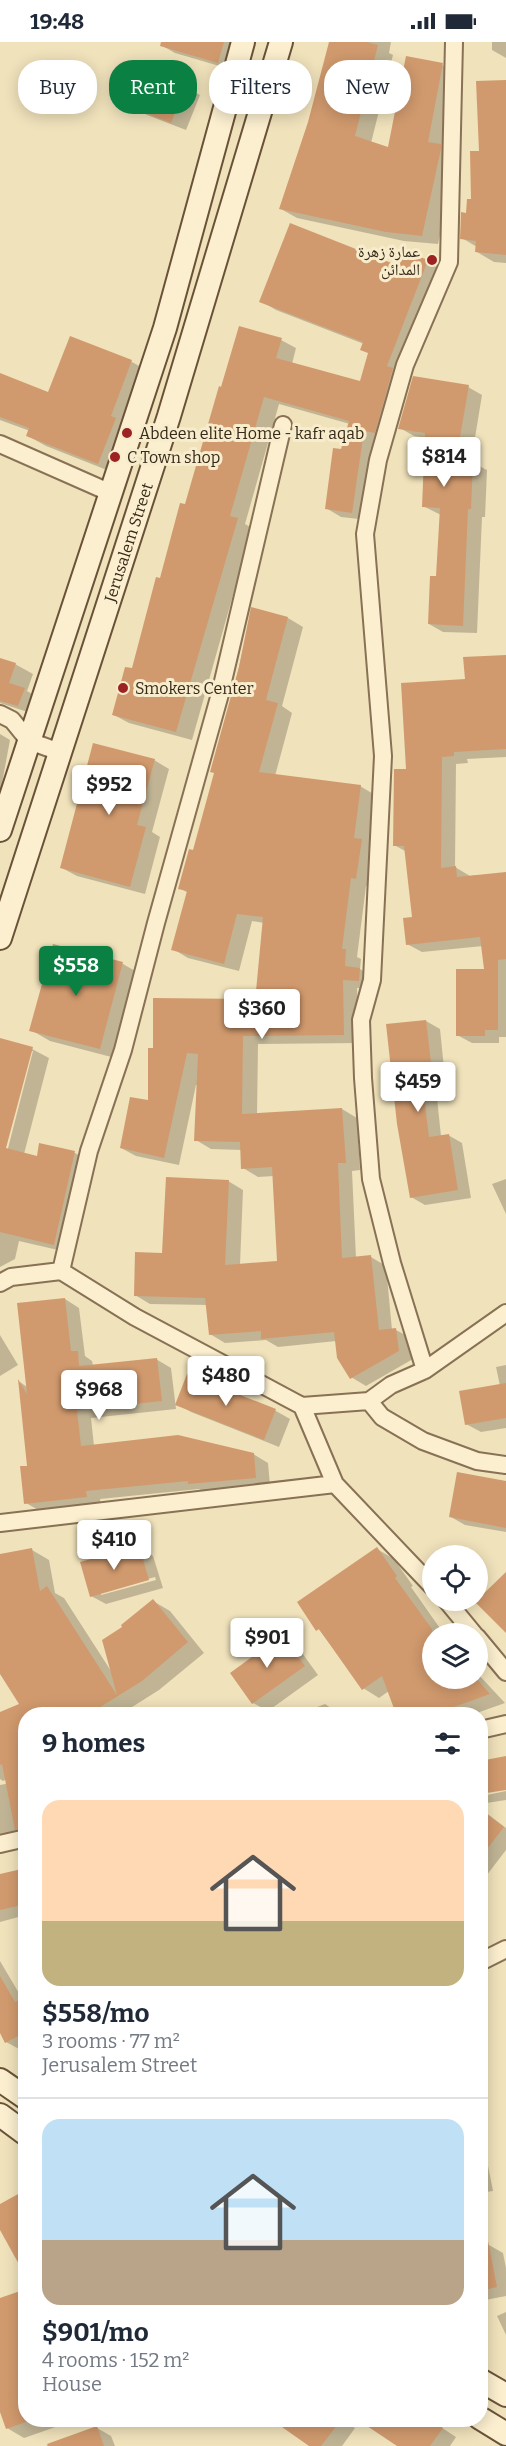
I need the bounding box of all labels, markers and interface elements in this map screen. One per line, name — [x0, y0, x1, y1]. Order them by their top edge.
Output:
text: 19:48 — [30, 8, 84, 35]
chip: Buy — [18, 60, 97, 114]
chip: Rent — [109, 60, 197, 114]
chip: Filters — [209, 60, 312, 114]
chip: New — [324, 60, 411, 114]
place label: عمارة زهرة المدائن — [358, 242, 420, 280]
marker: عمارة زهرة المدائن — [425, 253, 439, 267]
place label: Abdeen elite Home - kafr aqab — [139, 424, 364, 443]
marker: Abdeen elite Home - kafr aqab — [120, 426, 134, 440]
pin: $814 — [408, 437, 480, 488]
text: $814 — [422, 444, 467, 468]
place label: C Town shop — [127, 448, 220, 467]
marker: C Town shop — [108, 450, 122, 464]
street label: Jerusalem Street — [100, 480, 157, 605]
place label: Smokers Center — [135, 679, 254, 698]
marker: Smokers Center — [116, 681, 130, 695]
pin: $952 — [73, 765, 145, 816]
text: $952 — [86, 772, 132, 796]
pin: $558 — [40, 946, 112, 997]
text: $558 — [53, 953, 99, 977]
pin: $360 — [226, 989, 298, 1040]
text: $360 — [238, 996, 286, 1020]
pin: $459 — [382, 1062, 454, 1113]
text: $459 — [395, 1069, 441, 1093]
pin: $480 — [190, 1356, 262, 1407]
text: $480 — [201, 1363, 251, 1387]
pin: $968 — [63, 1370, 135, 1421]
text: $968 — [75, 1377, 123, 1401]
pin: $410 — [78, 1520, 150, 1571]
text: $410 — [91, 1527, 137, 1551]
map controls — [422, 1545, 488, 1689]
button: locate — [422, 1545, 488, 1611]
pin: $901 — [231, 1618, 303, 1669]
button: layers — [422, 1623, 488, 1689]
text: $901 — [244, 1625, 290, 1649]
icon: filters — [431, 1727, 464, 1760]
text: 9 homes — [42, 1728, 145, 1759]
icon: home — [199, 1839, 307, 1947]
text: $558/mo — [42, 1998, 150, 2029]
text: 3 rooms · 77 m² — [42, 2029, 180, 2053]
text: Jerusalem Street — [42, 2053, 197, 2077]
icon: home — [199, 2158, 307, 2266]
text: $901/mo — [42, 2317, 149, 2348]
text: 4 rooms · 152 m² — [42, 2348, 189, 2372]
text: House — [42, 2372, 102, 2396]

